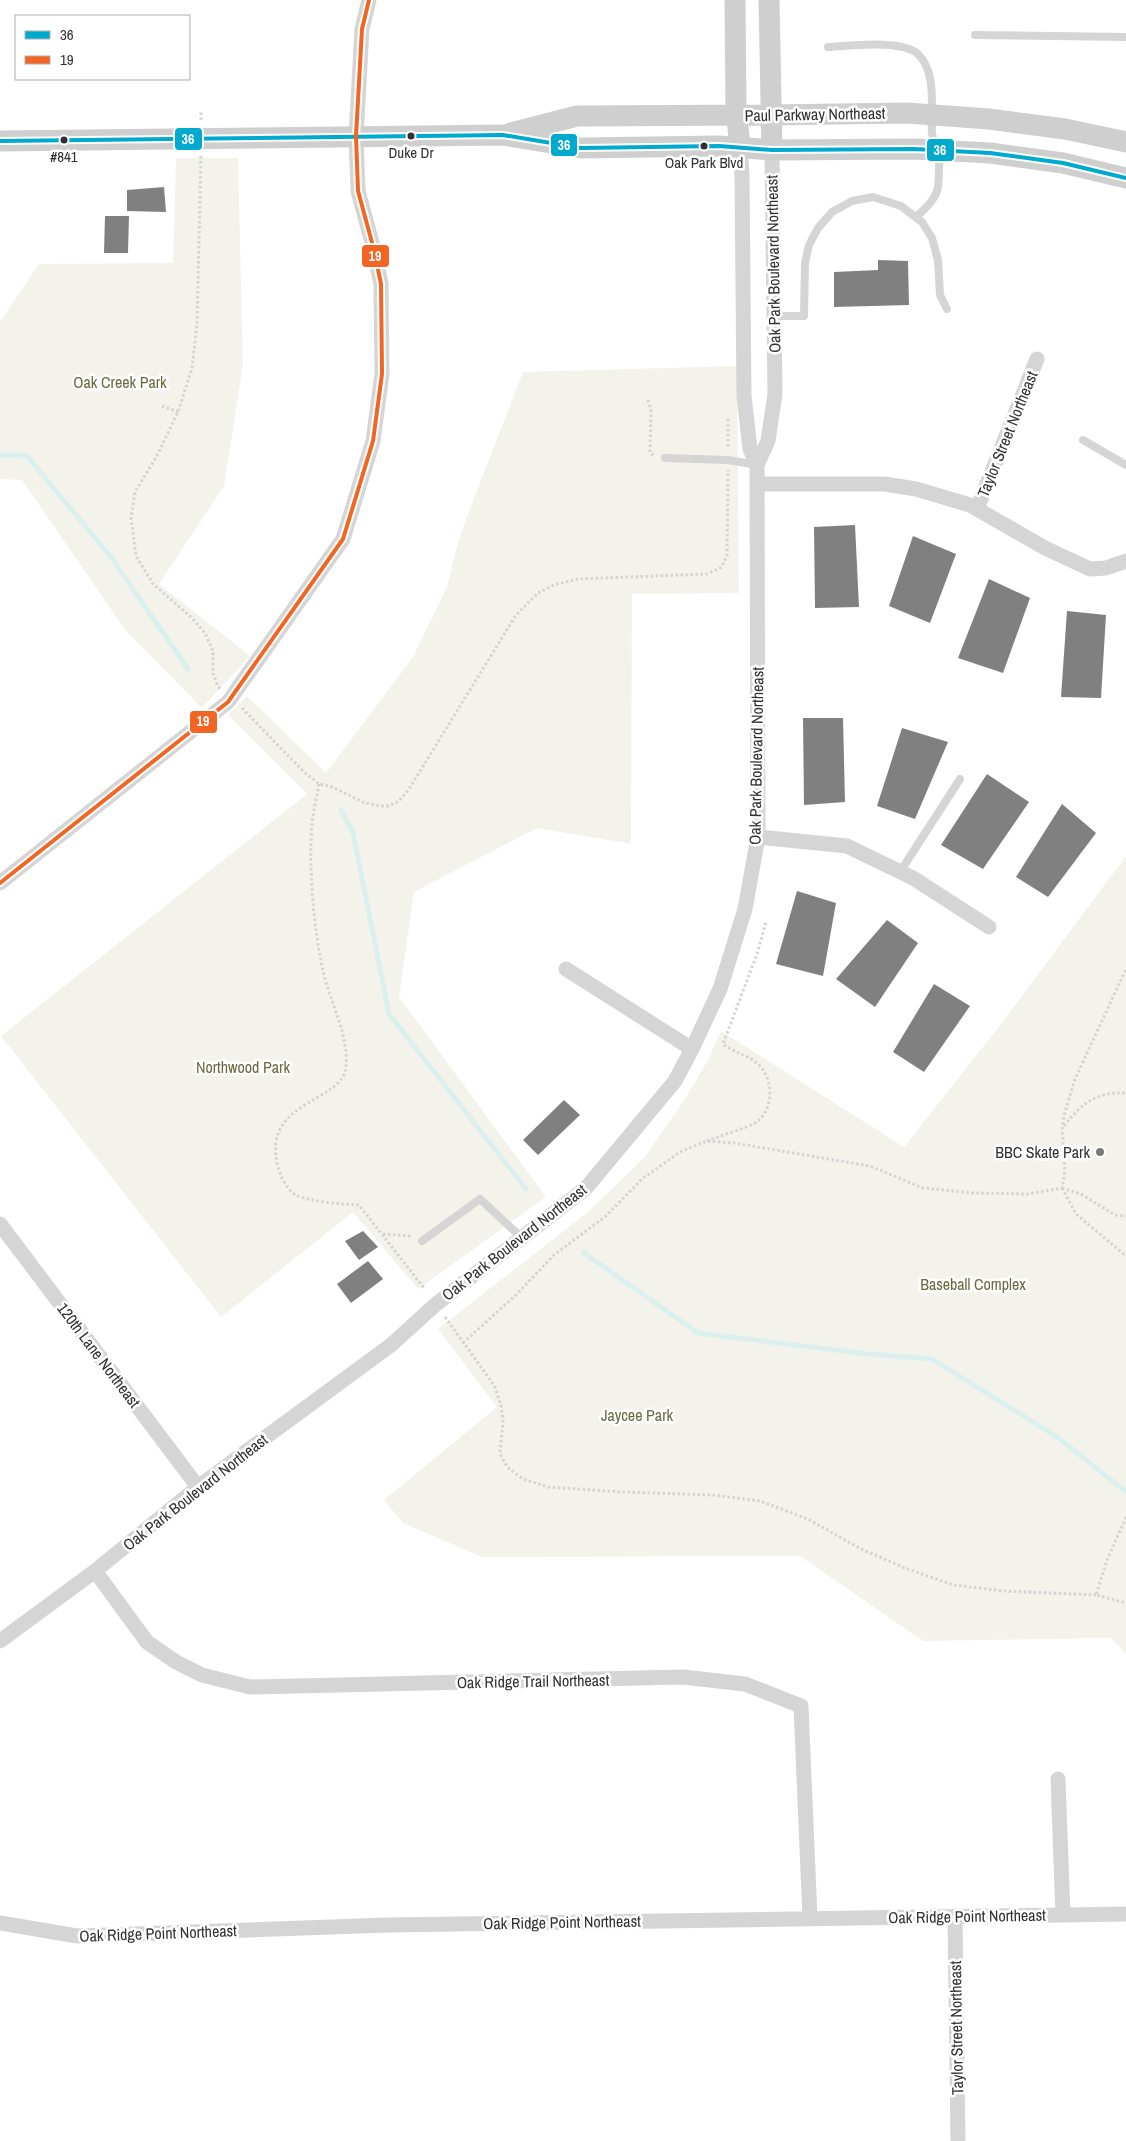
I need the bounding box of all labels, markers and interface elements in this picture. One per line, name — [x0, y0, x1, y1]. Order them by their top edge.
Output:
legend — [15, 15, 190, 80]
text: 36 — [60, 24, 74, 45]
text: 19 — [60, 49, 74, 70]
street label: Paul Parkway Northeast — [744, 102, 886, 126]
line badge: 36 — [174, 127, 203, 151]
text: 36 — [182, 130, 194, 148]
marker: Duke Dr — [406, 131, 416, 141]
line badge: 36 — [550, 133, 578, 157]
marker: #841 — [59, 135, 69, 145]
text: 36 — [558, 136, 570, 154]
line badge: 36 — [926, 138, 955, 162]
marker: Oak Park Blvd — [699, 141, 709, 151]
text: 36 — [934, 141, 946, 159]
place label: Duke Dr — [388, 142, 434, 163]
place label: #841 — [50, 146, 78, 167]
place label: Oak Park Blvd — [665, 152, 743, 173]
street label: Oak Park Boulevard Northeast — [760, 175, 786, 353]
line badge: 19 — [361, 244, 390, 268]
text: 19 — [369, 247, 381, 265]
street label: Taylor Street Northeast — [972, 367, 1043, 500]
park label: Oak Creek Park — [73, 371, 167, 393]
street label: Oak Park Boulevard Northeast — [743, 667, 769, 845]
line badge: 19 — [189, 710, 218, 734]
text: 19 — [197, 712, 209, 730]
park label: Northwood Park — [196, 1056, 290, 1078]
place label: BBC Skate Park — [995, 1141, 1090, 1163]
marker: BBC Skate Park — [1094, 1146, 1106, 1158]
street label: Oak Park Boulevard Northeast — [437, 1178, 591, 1305]
park label: Baseball Complex — [920, 1273, 1026, 1295]
street label: 120th Lane Northeast — [52, 1298, 146, 1412]
park label: Jaycee Park — [601, 1404, 674, 1426]
street label: Oak Park Boulevard Northeast — [118, 1428, 272, 1555]
street label: Oak Ridge Trail Northeast — [457, 1669, 610, 1693]
street label: Oak Ridge Point Northeast — [888, 1904, 1046, 1928]
street label: Oak Ridge Point Northeast — [483, 1910, 641, 1934]
street label: Oak Ridge Point Northeast — [79, 1919, 237, 1947]
street label: Taylor Street Northeast — [944, 1960, 968, 2095]

